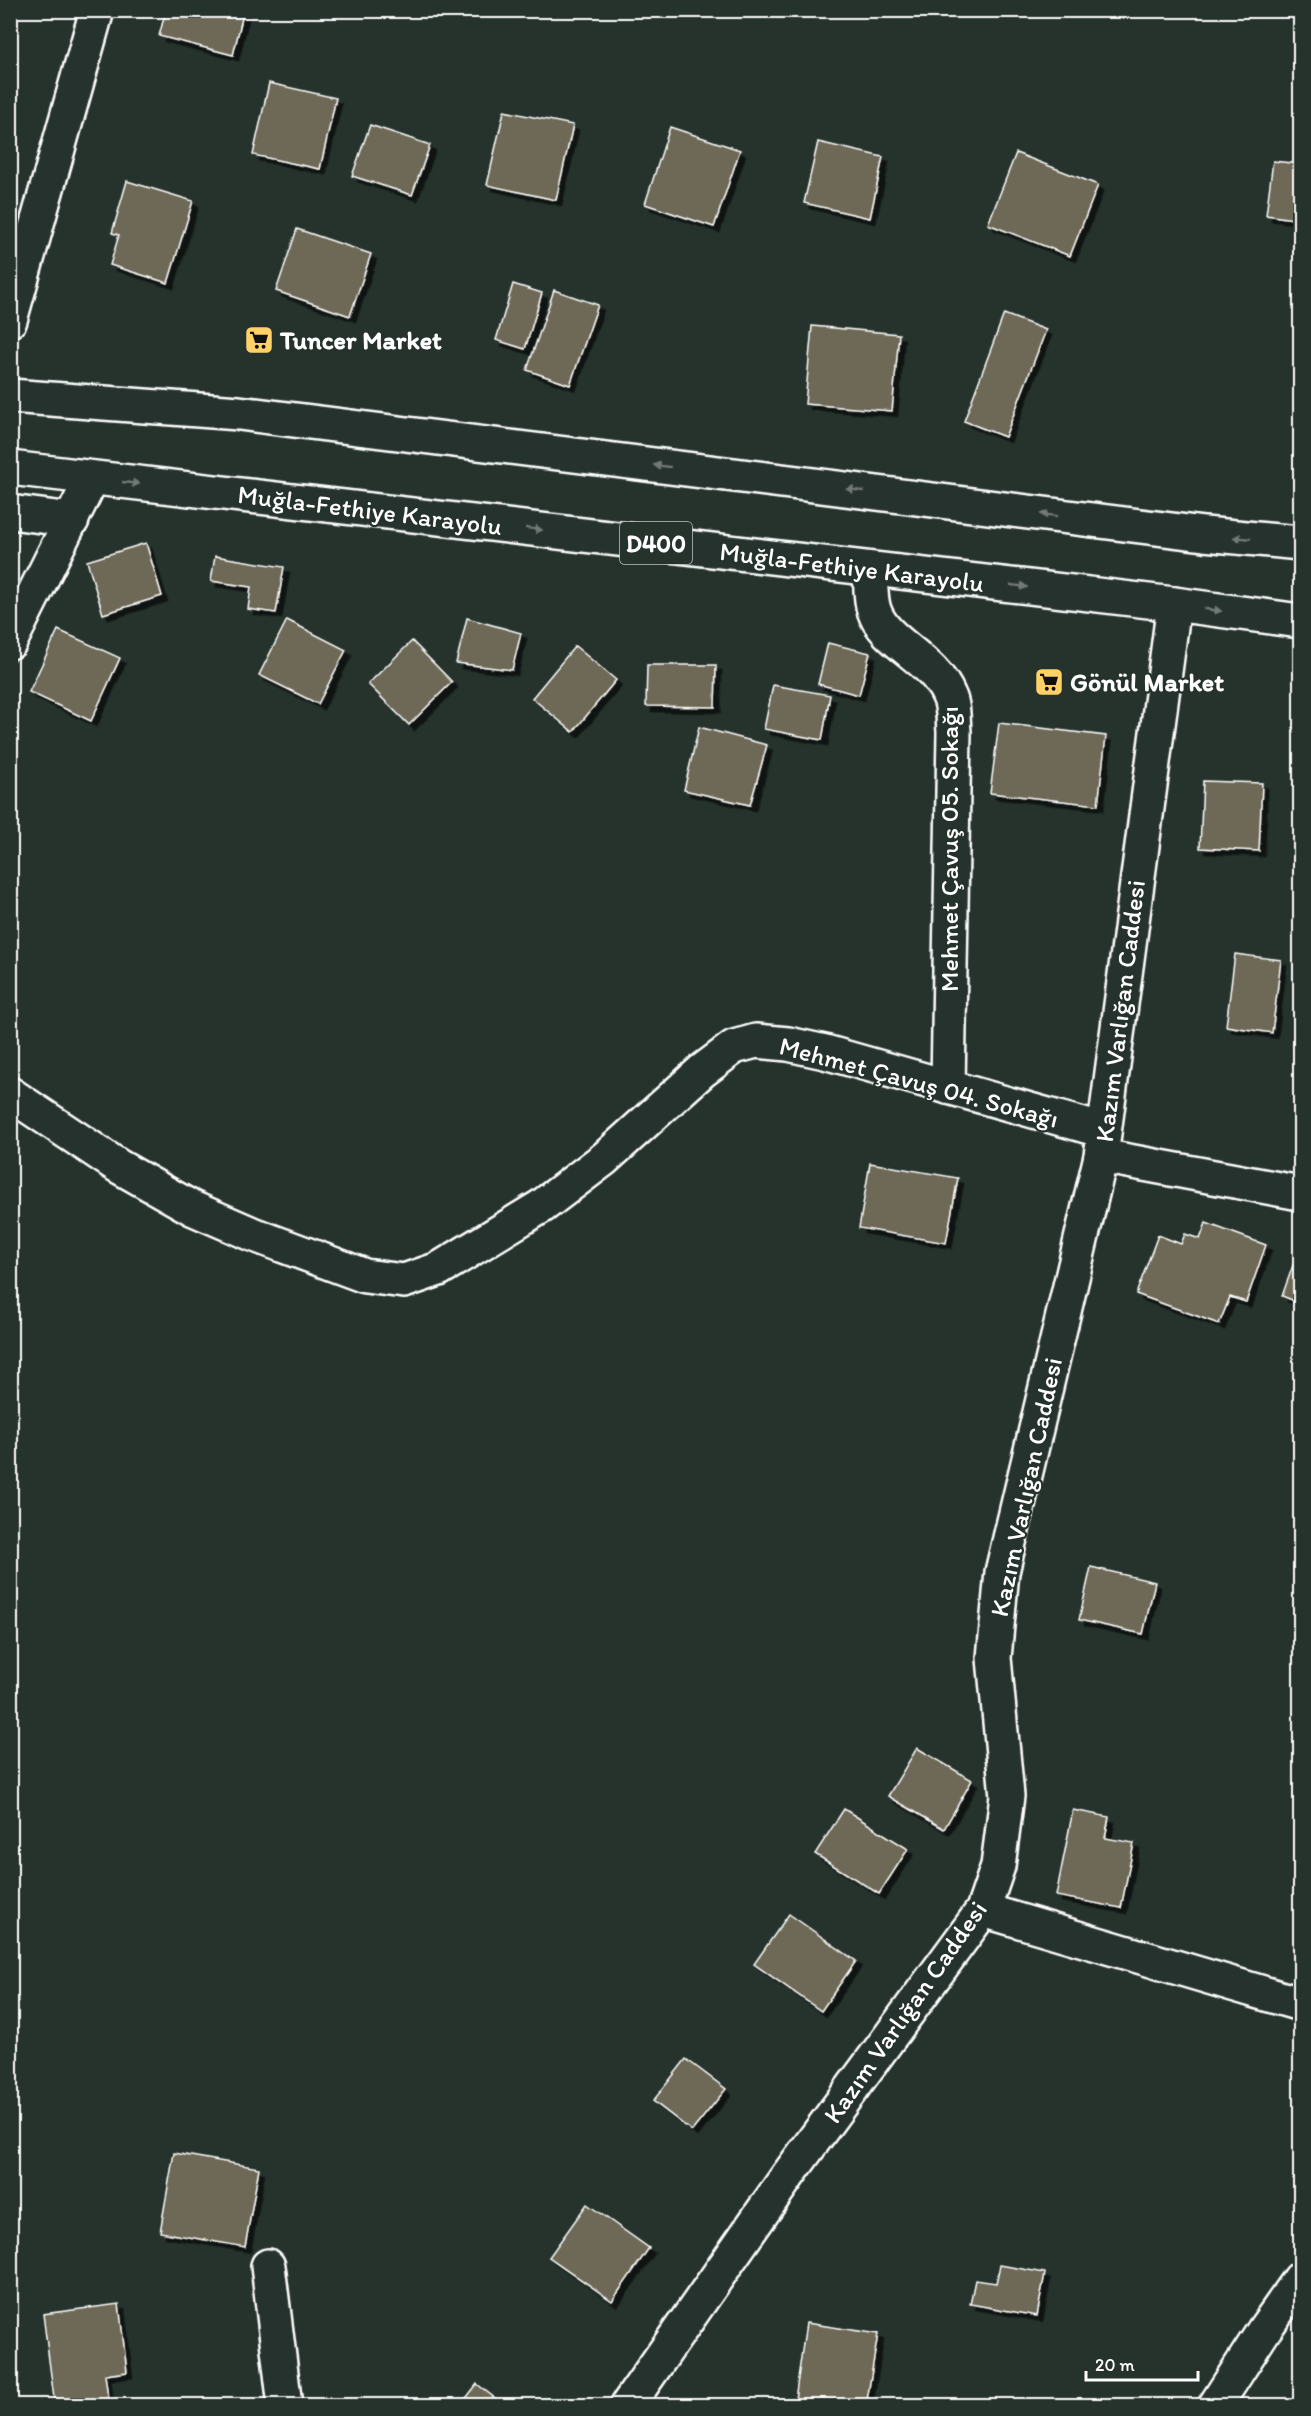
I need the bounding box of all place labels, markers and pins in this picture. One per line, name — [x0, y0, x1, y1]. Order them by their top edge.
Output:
supermarket icon: Tuncer Market — [243, 324, 275, 356]
place label: Tuncer Market — [279, 324, 442, 356]
supermarket icon: Gönül Market — [1033, 666, 1065, 698]
place label: Gönül Market — [1070, 666, 1224, 698]

